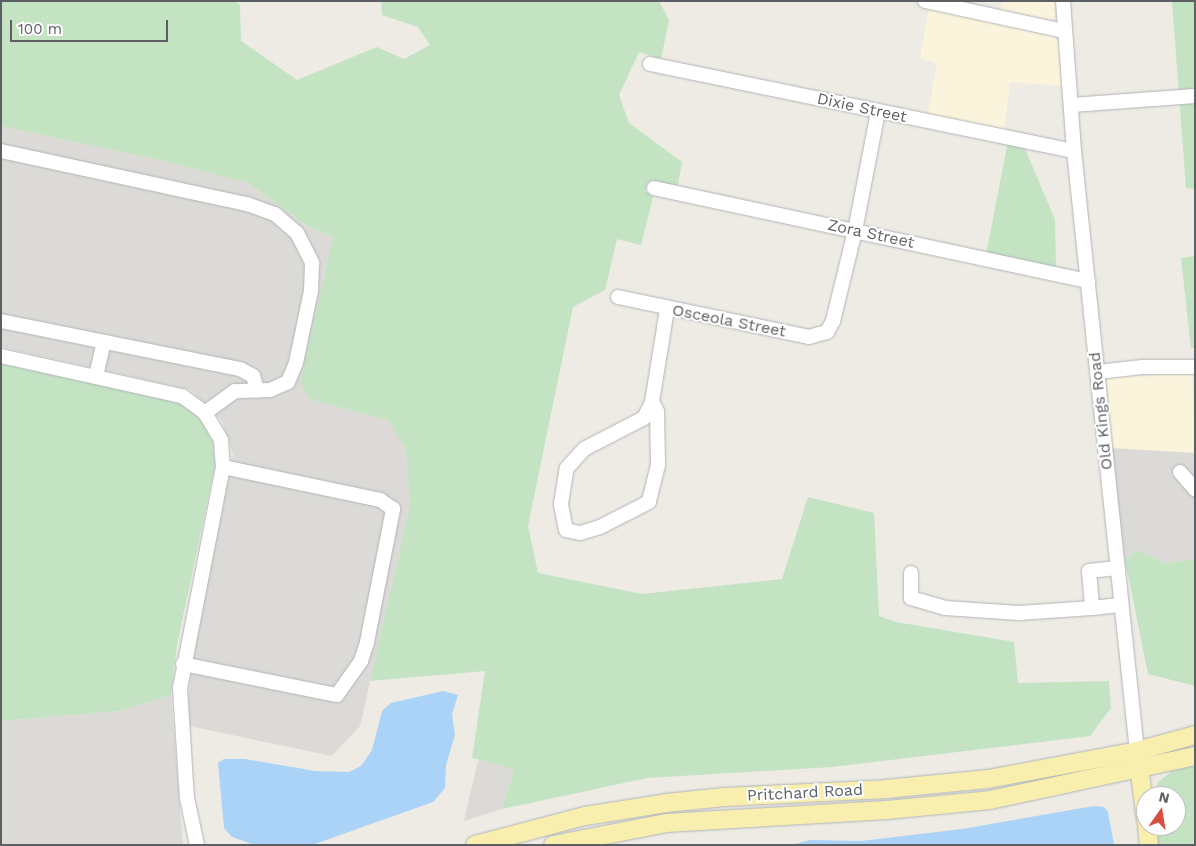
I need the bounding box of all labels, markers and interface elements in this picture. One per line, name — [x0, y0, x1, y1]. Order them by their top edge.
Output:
scale bar — [12, 10, 170, 42]
text: 100 m — [18, 20, 62, 38]
street label: Dixie Street — [815, 89, 909, 127]
street label: Zora Street — [826, 215, 916, 253]
street label: Osceola Street — [670, 301, 788, 341]
street label: Old Kings Road — [1085, 351, 1117, 471]
street label: Pritchard Road — [747, 780, 863, 806]
north arrow — [1136, 786, 1186, 836]
text: N — [1157, 788, 1171, 806]

